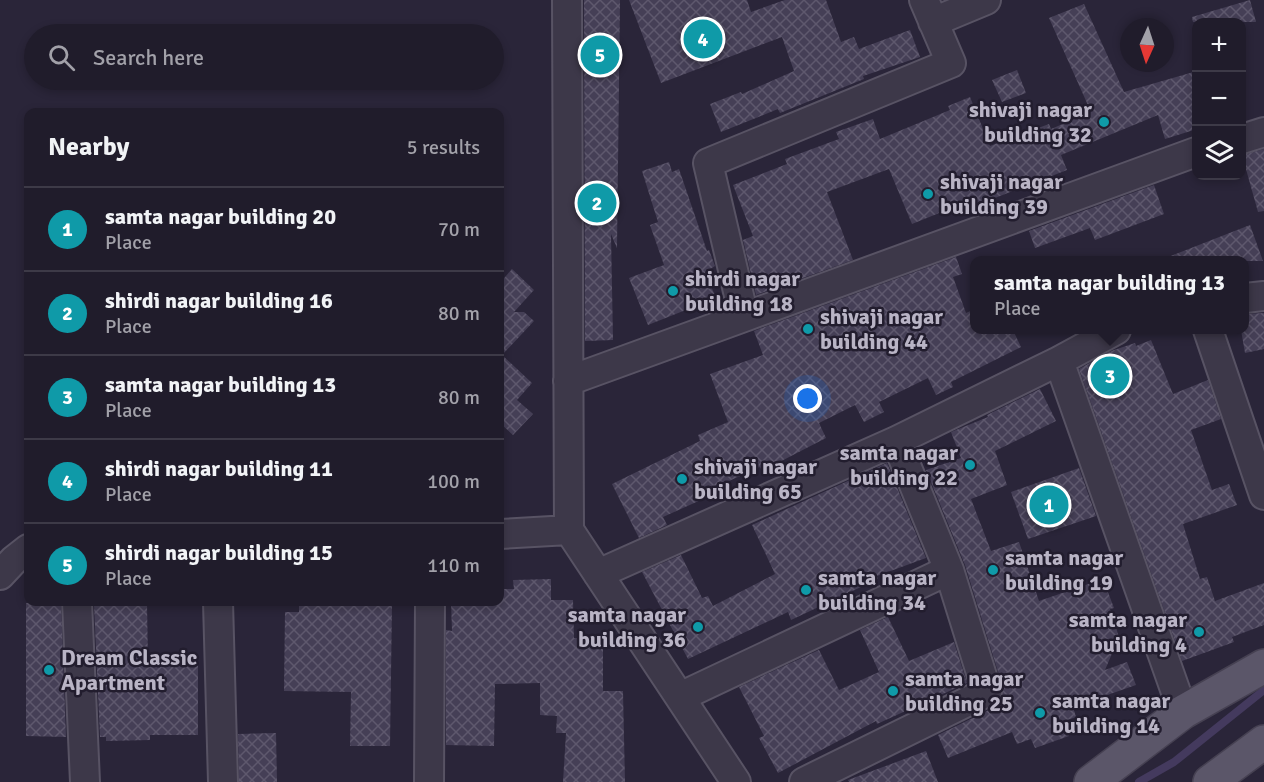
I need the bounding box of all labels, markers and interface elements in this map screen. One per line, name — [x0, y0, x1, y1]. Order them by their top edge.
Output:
pin: 4 — [684, 16, 722, 62]
north arrow — [1120, 18, 1174, 72]
map controls — [1192, 18, 1246, 180]
button: + — [1192, 18, 1246, 72]
search box — [24, 24, 504, 90]
pin: 5 — [580, 32, 620, 78]
icon: search — [45, 41, 78, 74]
text: Search here — [93, 44, 204, 71]
button: − — [1192, 72, 1246, 126]
place label: shivaji nagar building 32 — [969, 96, 1092, 148]
marker: shivaji nagar building 32 — [1097, 115, 1111, 129]
button: layers — [1192, 126, 1246, 180]
text: Nearby — [48, 131, 129, 163]
text: 5 results — [407, 135, 480, 160]
place label: shivaji nagar building 39 — [940, 168, 1063, 220]
pin: 2 — [578, 180, 616, 226]
marker: shivaji nagar building 39 — [921, 187, 935, 201]
text: samta nagar building 20 — [105, 203, 336, 230]
text: 1 — [62, 217, 73, 242]
text: 70 m — [438, 217, 480, 242]
text: Place — [105, 230, 152, 255]
popup — [970, 256, 1249, 334]
place label: shirdi nagar building 18 — [685, 265, 800, 317]
text: samta nagar building 13 — [994, 269, 1225, 296]
marker: shirdi nagar building 18 — [666, 284, 680, 298]
text: shirdi nagar building 16 — [105, 287, 333, 314]
text: Place — [994, 296, 1041, 321]
text: 2 — [62, 301, 73, 326]
text: 80 m — [438, 301, 480, 326]
place label: shivaji nagar building 44 — [820, 303, 943, 355]
text: Place — [105, 314, 152, 339]
marker: shivaji nagar building 44 — [801, 322, 815, 336]
pin: 3 — [1090, 354, 1130, 398]
text: samta nagar building 13 — [105, 371, 336, 398]
your location — [793, 384, 822, 413]
text: 3 — [62, 385, 73, 410]
text: 80 m — [438, 385, 480, 410]
text: Place — [105, 398, 152, 423]
place label: samta nagar building 22 — [840, 439, 958, 491]
place label: shivaji nagar building 65 — [694, 453, 817, 505]
text: shirdi nagar building 11 — [105, 455, 333, 482]
marker: samta nagar building 22 — [963, 458, 977, 472]
text: 4 — [62, 469, 73, 494]
text: 100 m — [427, 469, 480, 494]
marker: shivaji nagar building 65 — [675, 472, 689, 486]
text: Place — [105, 482, 152, 507]
pin: 1 — [1030, 482, 1068, 528]
text: shirdi nagar building 15 — [105, 539, 333, 566]
place label: samta nagar building 19 — [1005, 544, 1123, 596]
text: 5 — [62, 553, 73, 578]
text: 110 m — [427, 553, 480, 578]
marker: samta nagar building 19 — [986, 563, 1000, 577]
place label: samta nagar building 34 — [818, 564, 936, 616]
text: Place — [105, 566, 152, 591]
marker: samta nagar building 34 — [799, 583, 813, 597]
place label: samta nagar building 36 — [568, 601, 686, 653]
place label: samta nagar building 4 — [1069, 606, 1187, 658]
marker: samta nagar building 36 — [691, 620, 705, 634]
marker: samta nagar building 4 — [1192, 625, 1206, 639]
place label: Dream Classic Apartment — [61, 644, 197, 696]
marker: Dream Classic Apartment — [42, 663, 56, 677]
place label: samta nagar building 25 — [905, 665, 1023, 717]
marker: samta nagar building 25 — [886, 684, 900, 698]
place label: samta nagar building 14 — [1052, 687, 1170, 739]
marker: samta nagar building 14 — [1033, 706, 1047, 720]

